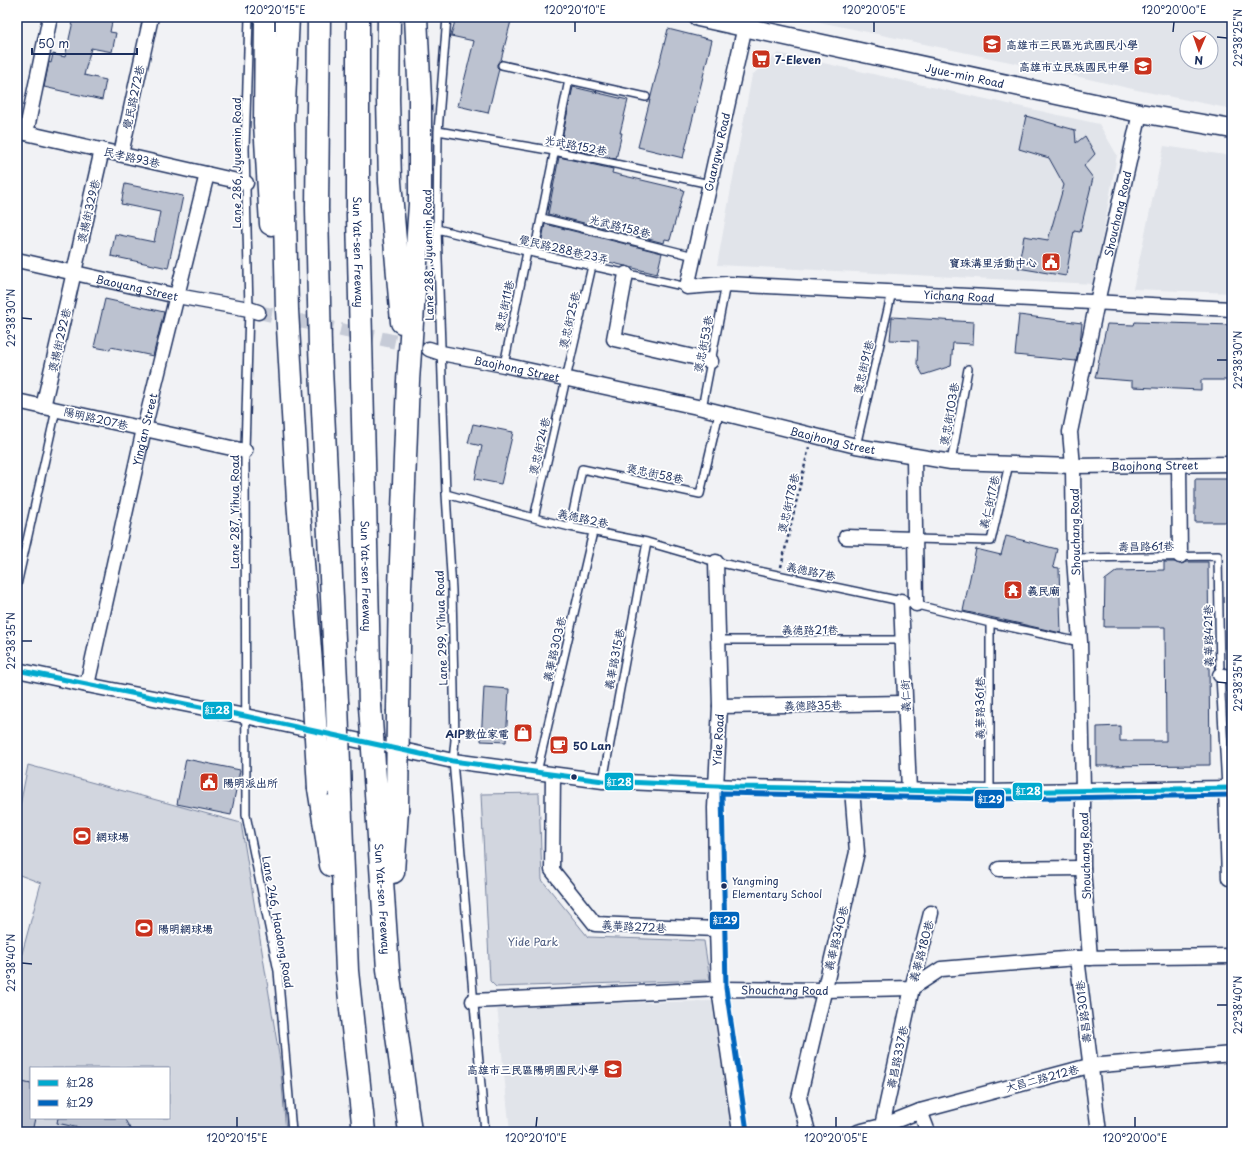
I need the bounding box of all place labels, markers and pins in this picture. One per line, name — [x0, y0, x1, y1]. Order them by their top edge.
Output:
school or university icon: 高雄市三民區光武國民小學 — [981, 33, 1003, 55]
place label: 高雄市三民區光武國民小學 — [1006, 36, 1138, 53]
supermarket icon: 7-Eleven — [750, 48, 772, 70]
place label: 7-Eleven — [775, 51, 821, 68]
school or university icon: 高雄市立民族國民中學 — [1132, 55, 1154, 77]
place label: 高雄市立民族國民中學 — [1019, 58, 1129, 75]
public building icon: 寶珠溝里活動中心 — [1040, 251, 1062, 273]
place label: 寶珠溝里活動中心 — [949, 254, 1037, 271]
temple icon: 義民廟 — [1002, 579, 1024, 601]
place label: 義民廟 — [1027, 582, 1060, 599]
shop icon: AIP數位家電 — [512, 722, 534, 744]
place label: AIP數位家電 — [445, 725, 509, 742]
cafe icon: 50 Lan — [548, 734, 570, 756]
place label: 50 Lan — [573, 737, 612, 754]
public building icon: 陽明派出所 — [198, 771, 220, 793]
unlabelled marker — [569, 772, 579, 782]
place label: 陽明派出所 — [223, 774, 278, 791]
sports icon: 網球場 — [71, 825, 93, 847]
place label: 網球場 — [96, 828, 129, 845]
place label: Yangming Elementary School — [732, 873, 822, 901]
marker: Yangming Elementary School — [719, 881, 729, 891]
sports icon: 陽明網球場 — [133, 917, 155, 939]
place label: 陽明網球場 — [158, 920, 213, 937]
school or university icon: 高雄市三民區陽明國民小學 — [602, 1058, 624, 1080]
place label: 高雄市三民區陽明國民小學 — [467, 1061, 599, 1078]

